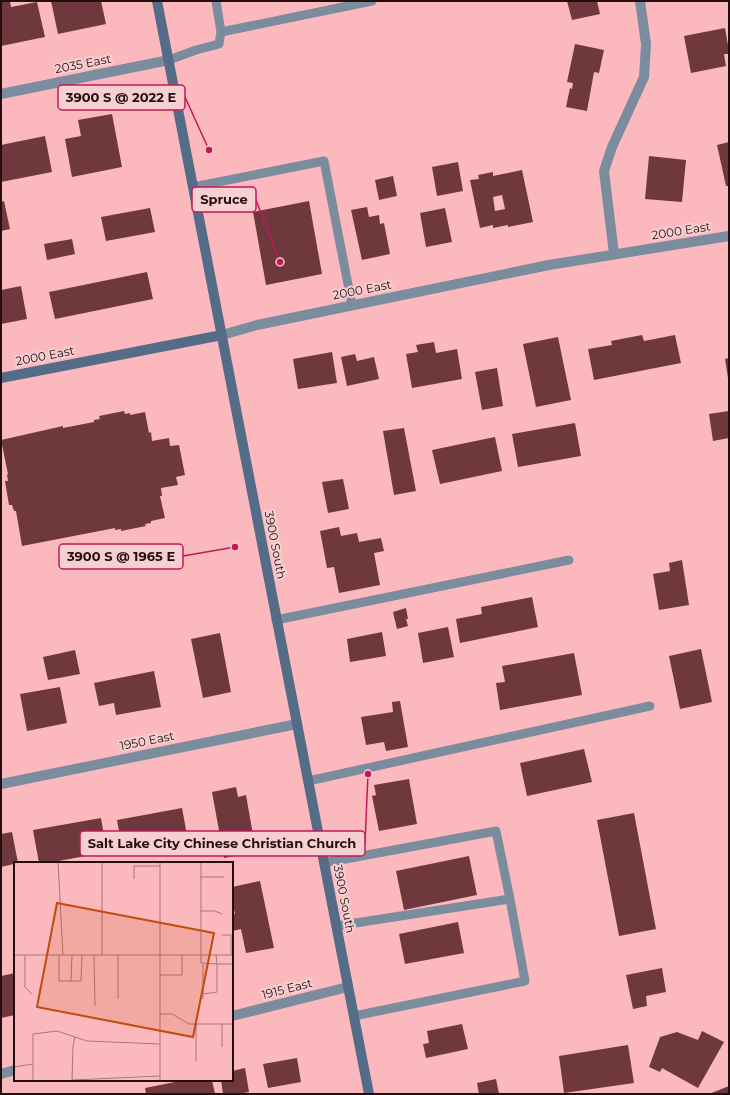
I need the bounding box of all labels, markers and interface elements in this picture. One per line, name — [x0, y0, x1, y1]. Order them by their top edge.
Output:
street label: 2035 East — [54, 51, 112, 76]
callout: 3900 S @ 2022 E — [58, 85, 185, 110]
text: 3900 S @ 2022 E — [65, 89, 177, 105]
callout: Spruce — [192, 187, 256, 212]
text: Spruce — [200, 191, 248, 207]
street label: 2000 East — [650, 218, 712, 243]
street label: 2000 East — [331, 276, 393, 303]
street label: 2000 East — [14, 342, 76, 369]
street label: 3900 South — [262, 510, 289, 580]
callout: 3900 S @ 1965 E — [59, 544, 183, 569]
text: 3900 S @ 1965 E — [66, 548, 175, 564]
street label: 1950 East — [118, 728, 176, 753]
callout: Salt Lake City Chinese Christian Church — [80, 831, 365, 856]
text: Salt Lake City Chinese Christian Church — [88, 835, 356, 851]
inset map — [14, 862, 233, 1081]
street label: 3900 South — [331, 864, 358, 934]
street label: 1915 East — [260, 975, 314, 1002]

